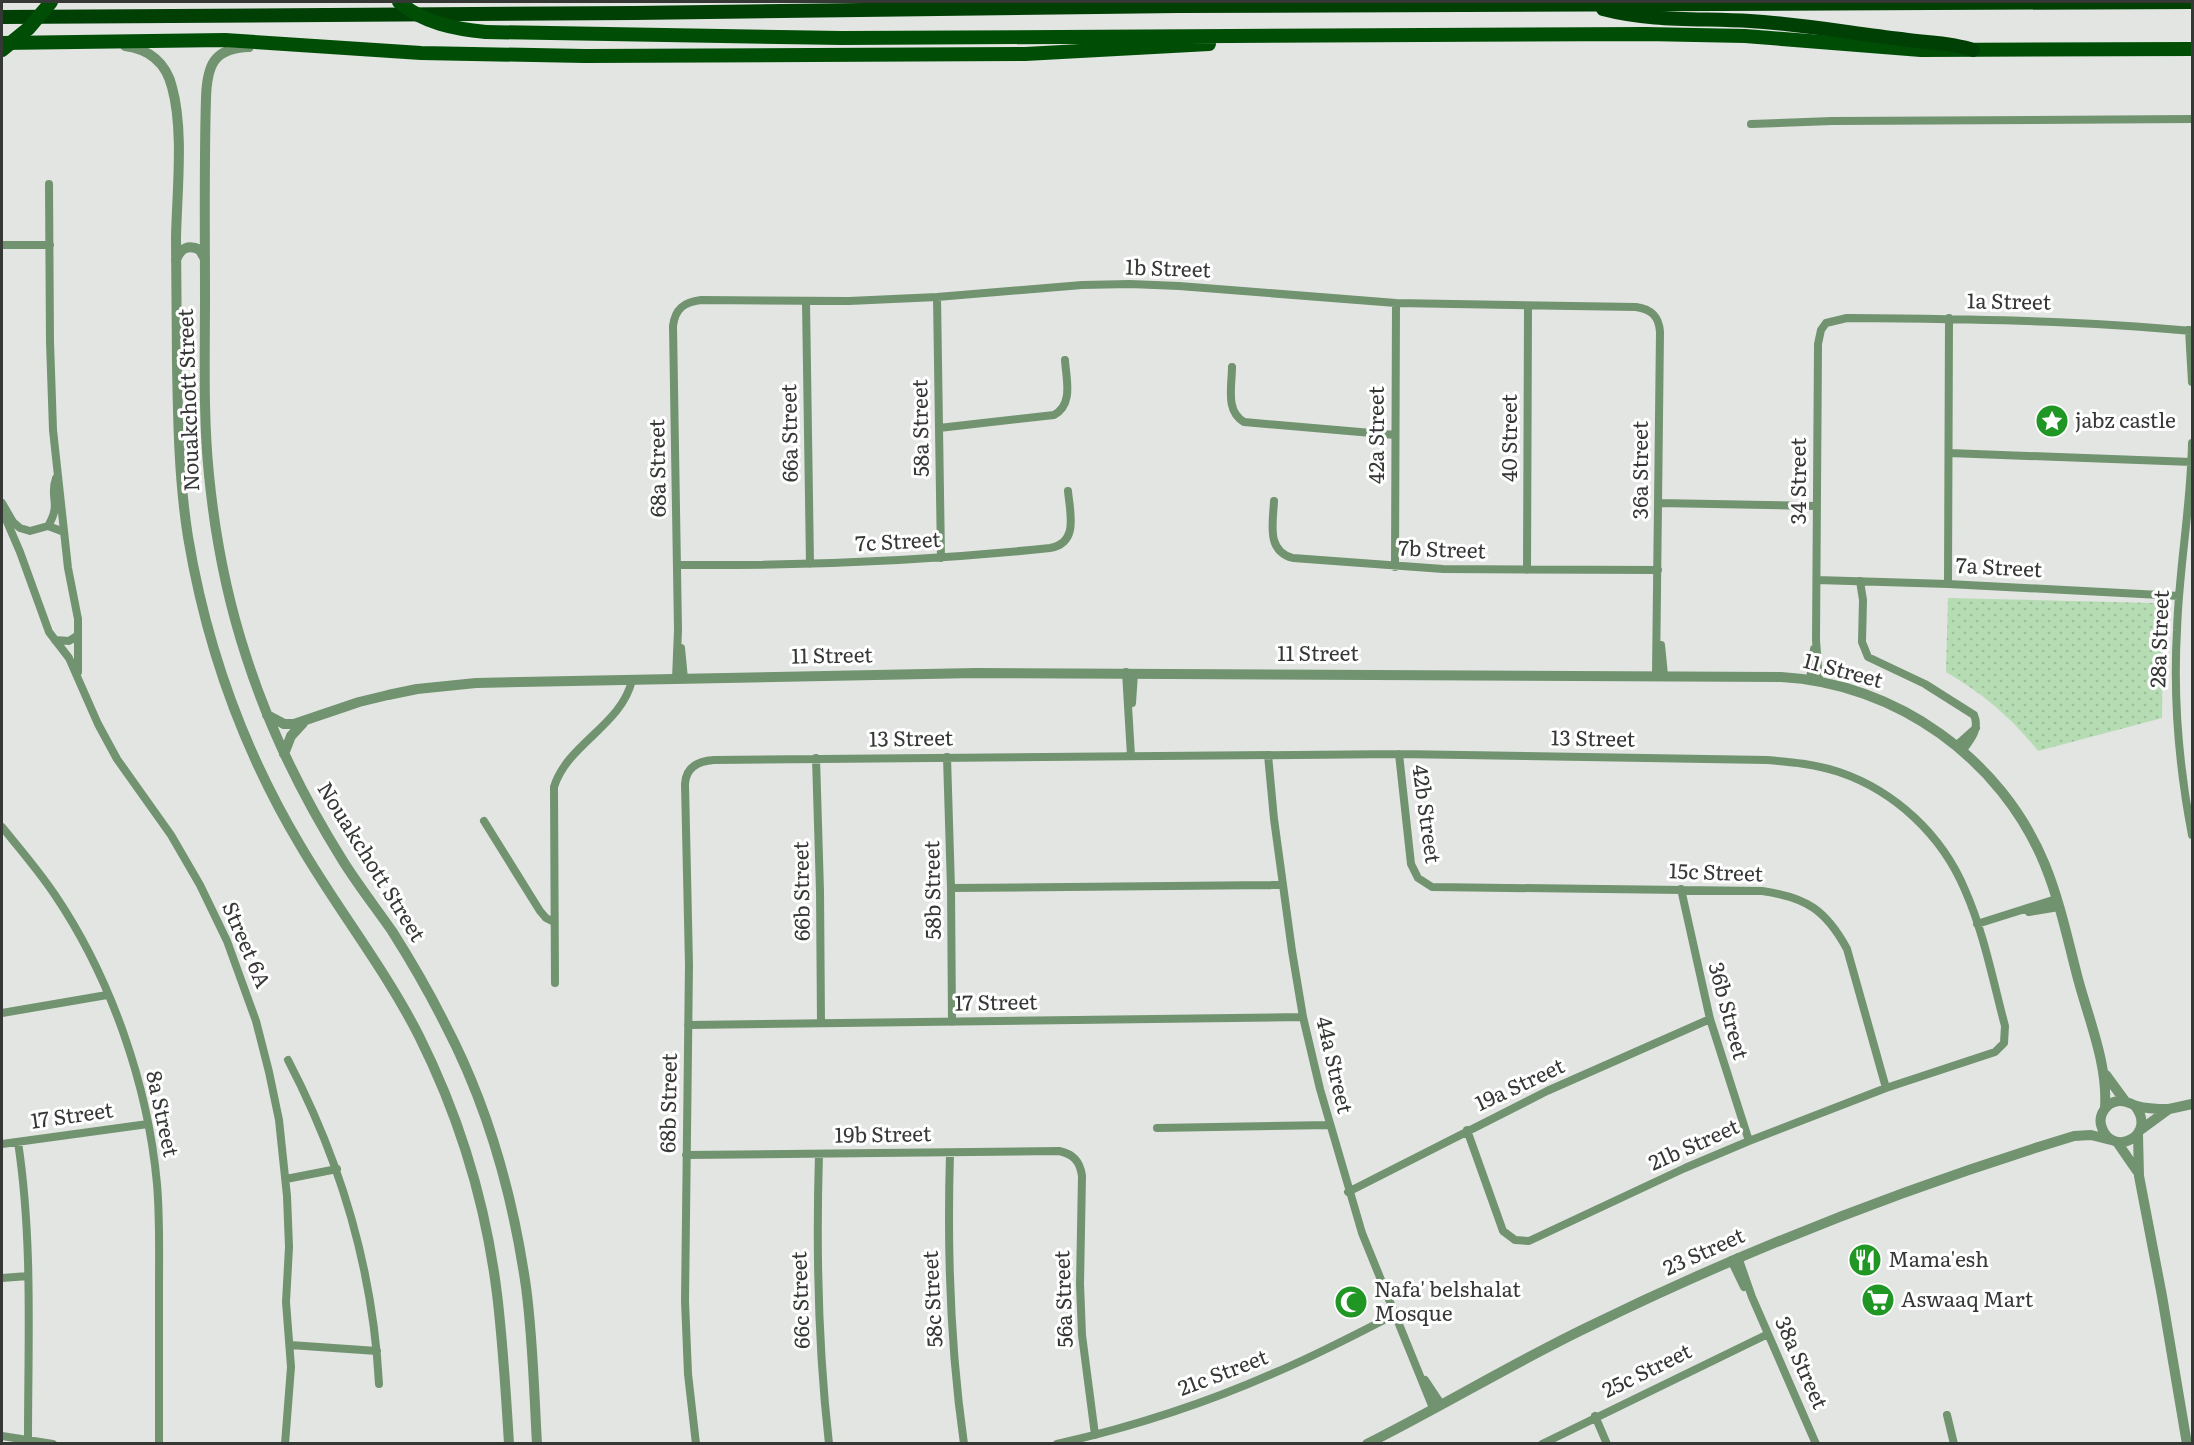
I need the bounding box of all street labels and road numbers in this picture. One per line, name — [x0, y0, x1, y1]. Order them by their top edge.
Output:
street label: 1b Street — [1125, 250, 1212, 284]
street label: 1a Street — [1967, 283, 2052, 316]
street label: Nouakchott Street — [168, 307, 205, 492]
street label: 58a Street — [902, 378, 935, 477]
street label: 66a Street — [771, 383, 804, 482]
street label: 42a Street — [1359, 386, 1390, 484]
street label: 40 Street — [1492, 393, 1523, 482]
street label: 68a Street — [639, 418, 672, 518]
street label: 36a Street — [1623, 420, 1654, 519]
street label: 34 Street — [1781, 437, 1812, 525]
street label: 7c Street — [854, 522, 942, 557]
street label: 7b Street — [1398, 530, 1487, 565]
street label: 7a Street — [1955, 548, 2044, 583]
street label: 28a Street — [2140, 589, 2175, 688]
street label: 11 Street — [1277, 636, 1359, 667]
street label: 11 Street — [791, 637, 873, 670]
street label: 11 Street — [1800, 643, 1887, 694]
street label: 13 Street — [869, 720, 954, 753]
street label: 13 Street — [1551, 720, 1636, 753]
street label: 42b Street — [1406, 762, 1451, 865]
street label: Nouakchott Street — [311, 775, 435, 947]
street label: 66b Street — [783, 840, 816, 941]
street label: 58b Street — [914, 840, 947, 940]
street label: 15c Street — [1669, 853, 1764, 888]
street label: Street 6A — [216, 896, 281, 992]
street label: 36b Street — [1703, 958, 1758, 1063]
street label: 17 Street — [954, 984, 1038, 1017]
street label: 44a Street — [1310, 1013, 1363, 1117]
street label: 19a Street — [1469, 1048, 1569, 1117]
street label: 68b Street — [650, 1052, 683, 1153]
street label: 8a Street — [140, 1068, 189, 1160]
street label: 17 Street — [28, 1092, 115, 1135]
street label: 21b Street — [1643, 1109, 1744, 1176]
street label: 19b Street — [834, 1116, 932, 1149]
street label: 23 Street — [1657, 1218, 1749, 1281]
street label: 58c Street — [912, 1249, 949, 1348]
street label: 56a Street — [1044, 1249, 1079, 1348]
street label: 66c Street — [781, 1250, 816, 1349]
street label: 38a Street — [1769, 1311, 1838, 1414]
street label: 25c Street — [1596, 1334, 1696, 1404]
street label: 21c Street — [1173, 1339, 1272, 1402]

